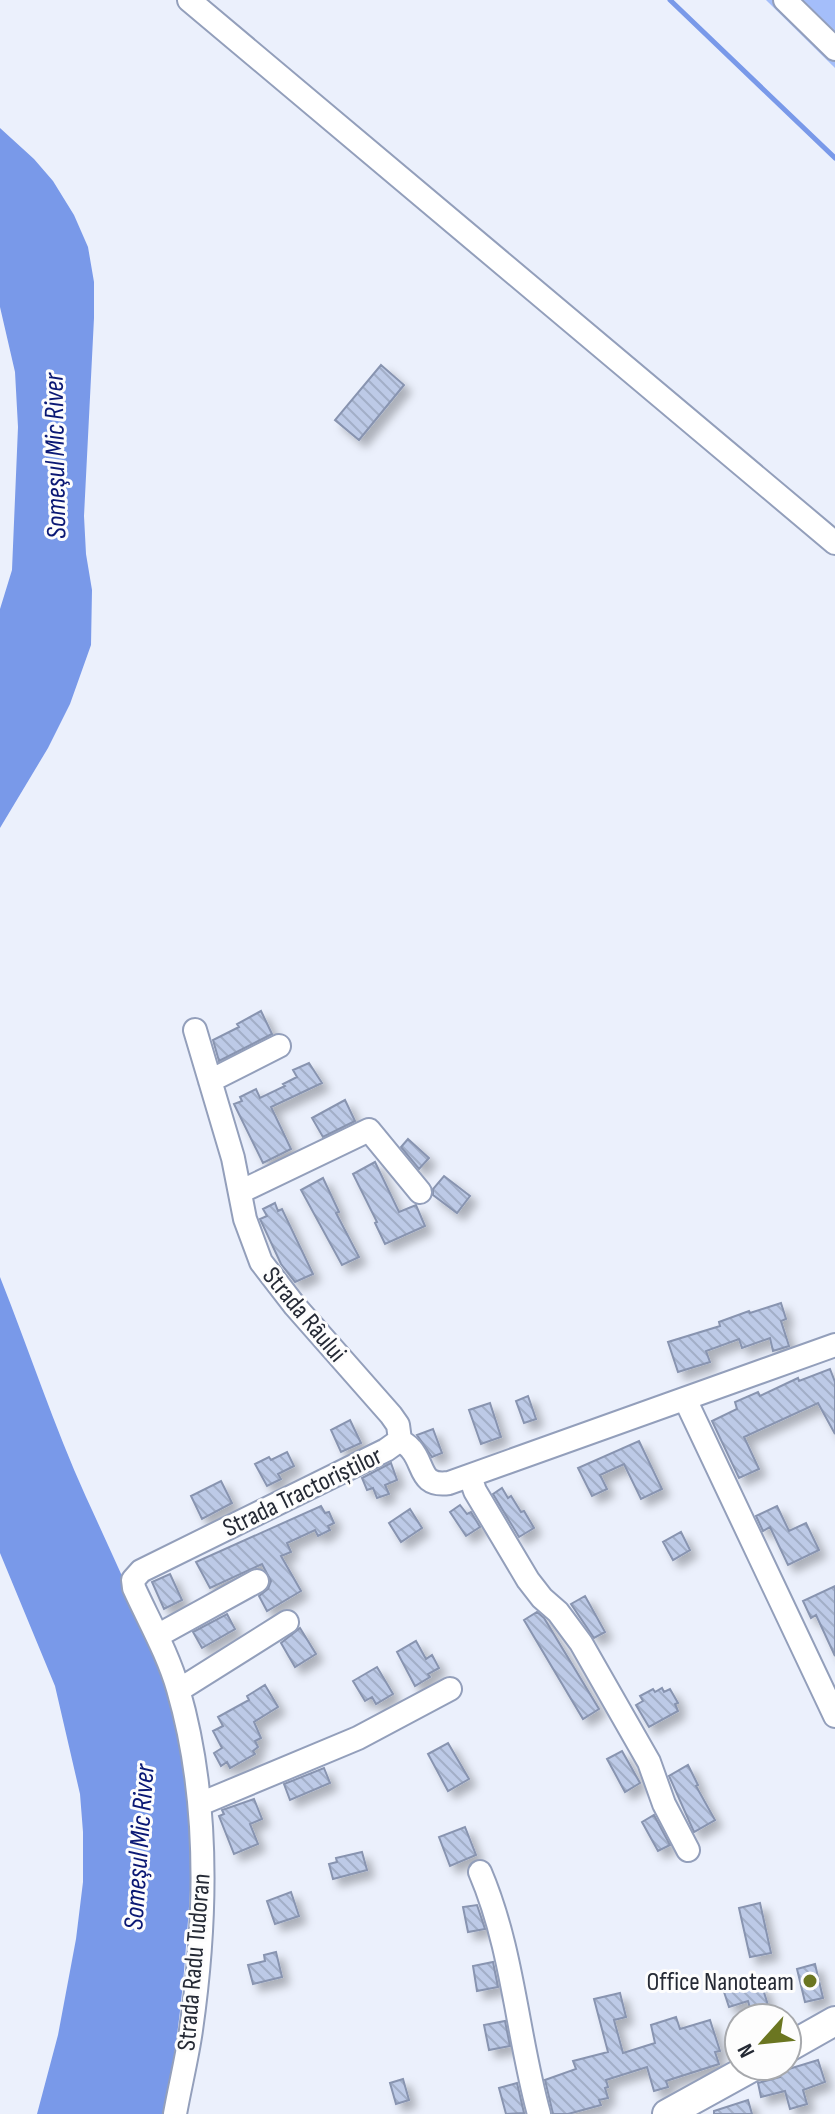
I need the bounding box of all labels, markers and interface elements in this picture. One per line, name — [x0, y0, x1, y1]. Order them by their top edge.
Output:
water label: Someşul Mic River — [38, 372, 73, 539]
street label: Strada Râului — [255, 1261, 352, 1369]
street label: Strada Tractoriștilor — [218, 1440, 388, 1544]
water label: Someşul Mic River — [117, 1762, 162, 1931]
street label: Strada Radu Tudoran — [171, 1872, 218, 2052]
place label: Office Nanoteam — [647, 1967, 794, 1998]
marker: Office Nanoteam — [801, 1972, 819, 1990]
north arrow — [723, 2002, 803, 2082]
text: N — [732, 2039, 761, 2062]

